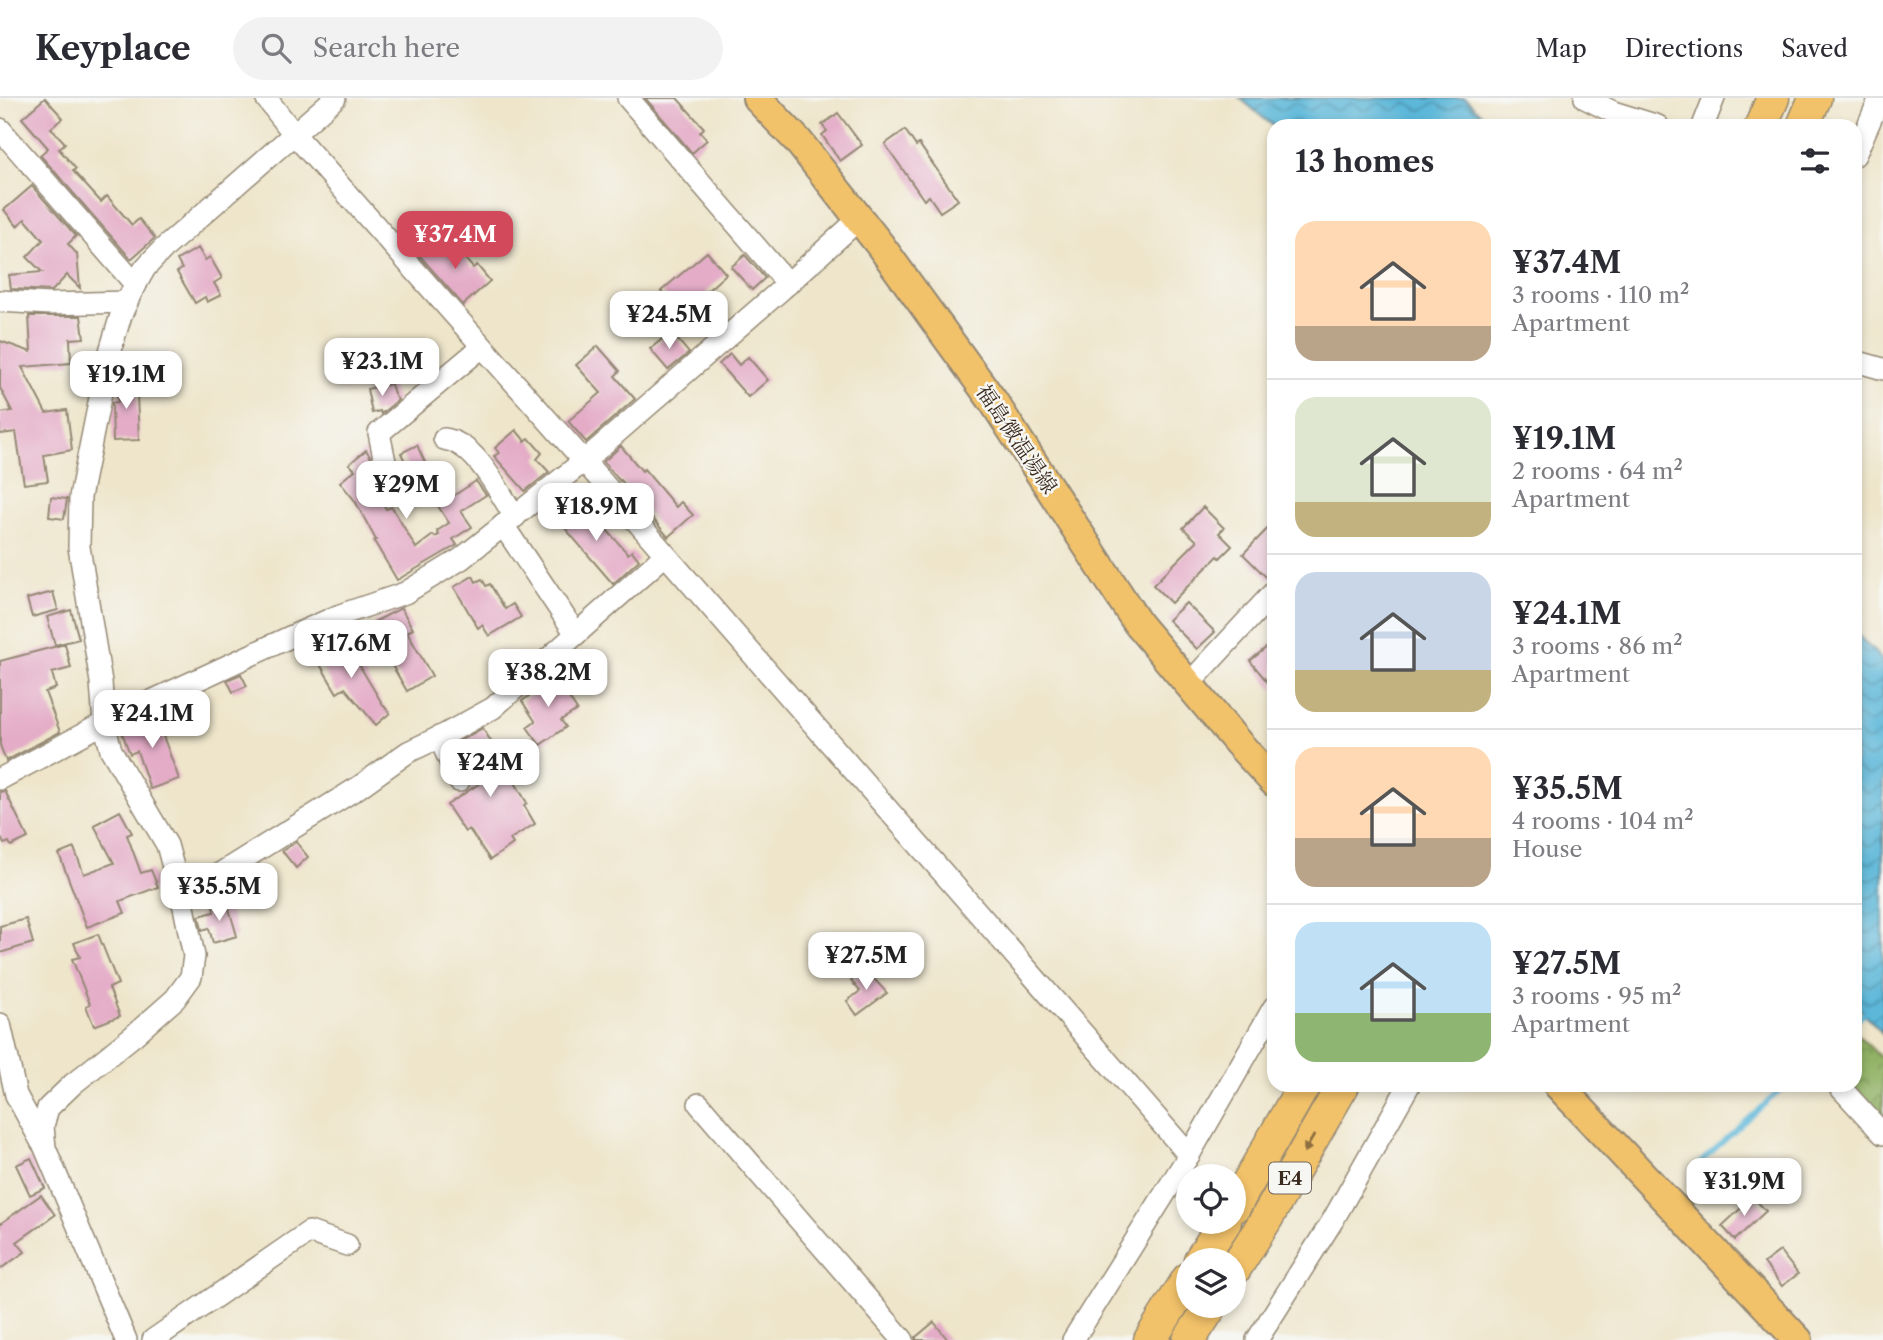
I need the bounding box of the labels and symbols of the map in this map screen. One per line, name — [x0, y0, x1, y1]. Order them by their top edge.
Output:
pin: ¥37.4M — [398, 212, 512, 271]
pin: ¥24.5M — [612, 292, 726, 351]
pin: ¥23.1M — [325, 338, 439, 398]
pin: ¥19.1M — [69, 352, 183, 411]
street label: 福島微温湯線 — [971, 380, 1063, 498]
pin: ¥29M — [365, 462, 447, 521]
pin: ¥18.9M — [539, 484, 653, 543]
pin: ¥17.6M — [294, 620, 408, 680]
pin: ¥38.2M — [491, 650, 605, 709]
pin: ¥24.1M — [95, 690, 209, 750]
pin: ¥24M — [449, 740, 531, 799]
pin: ¥35.5M — [162, 864, 276, 923]
pin: ¥27.5M — [809, 932, 923, 992]
one-way arrow — [1303, 1135, 1315, 1154]
pin: ¥31.9M — [1687, 1158, 1801, 1218]
road number: E4 — [1269, 1162, 1311, 1194]

